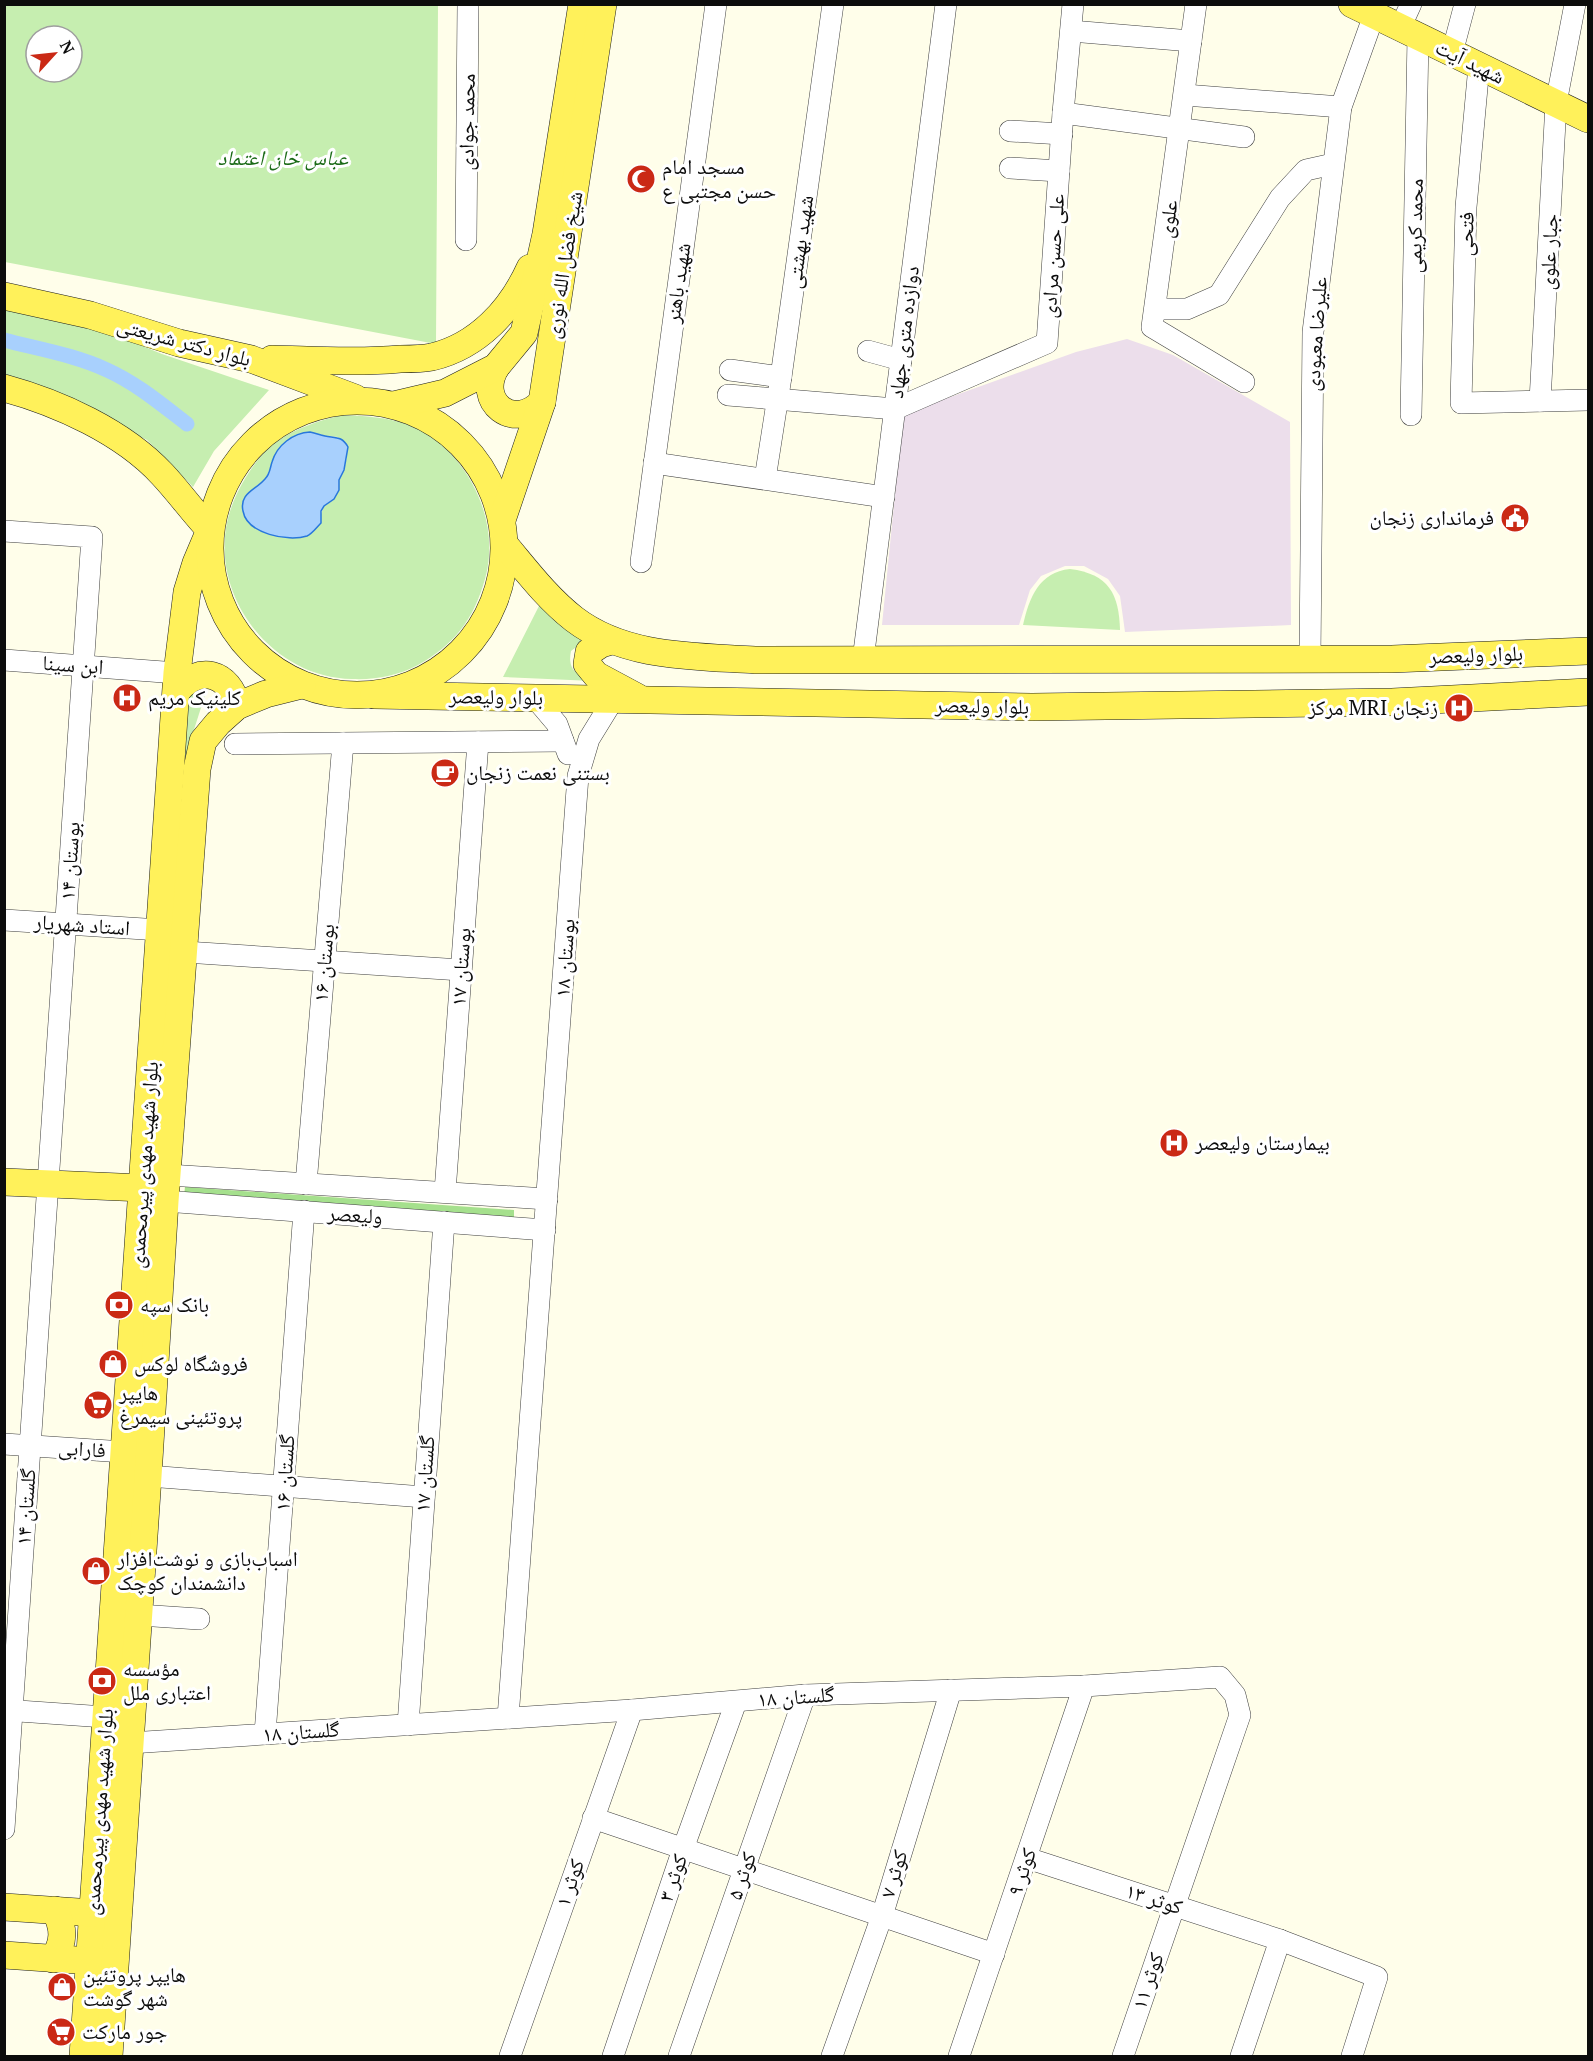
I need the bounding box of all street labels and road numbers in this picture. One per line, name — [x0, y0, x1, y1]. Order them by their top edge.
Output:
street label: شهید آیت — [1431, 32, 1510, 90]
street label: محمد جوادی — [451, 73, 481, 171]
street label: محمد کریمی — [1399, 178, 1429, 274]
street label: شیخ فضل الله نوری — [538, 189, 588, 341]
street label: علی حسن مرادی — [1034, 192, 1070, 319]
street label: شهید بهشتی — [779, 193, 819, 290]
street label: علوی — [1150, 197, 1184, 240]
street label: فتحی — [1450, 211, 1480, 257]
street label: جبار علوی — [1532, 213, 1564, 291]
street label: شهید باهنر — [657, 241, 696, 326]
street label: دوازده متری جهاد — [881, 264, 925, 400]
street label: علیرضا معبودی — [1297, 275, 1333, 392]
street label: بلوار دکتر شریعتی — [114, 310, 254, 372]
street label: بلوار ولیعصر — [1427, 638, 1524, 670]
street label: ابن سینا — [42, 648, 104, 680]
street label: بلوار ولیعصر — [448, 681, 543, 711]
street label: بلوار ولیعصر — [934, 690, 1029, 720]
street label: بوستان ۱۴ — [52, 821, 86, 901]
street label: استاد شهریار — [32, 907, 131, 941]
street label: بوستان ۱۸ — [547, 918, 581, 998]
street label: بوستان ۱۶ — [306, 923, 340, 1003]
street label: بوستان ۱۷ — [443, 927, 477, 1007]
street label: بلوار شهید مهدی پیرمحمدی — [122, 1060, 164, 1269]
street label: ولیعصر — [325, 1198, 384, 1230]
street label: فارابی — [57, 1432, 107, 1464]
street label: گلستان ۱۶ — [267, 1433, 301, 1512]
street label: گلستان ۱۷ — [407, 1434, 441, 1513]
street label: گلستان ۱۴ — [8, 1467, 42, 1546]
street label: گلستان ۱۸ — [757, 1679, 836, 1713]
street label: بلوار شهید مهدی پیرمحمدی — [77, 1707, 119, 1916]
street label: گلستان ۱۸ — [262, 1714, 341, 1748]
street label: کوثر ۹ — [1000, 1844, 1042, 1899]
street label: کوثر ۷ — [873, 1846, 914, 1901]
street label: کوثر ۵ — [720, 1848, 762, 1903]
street label: کوثر ۳ — [651, 1850, 693, 1905]
street label: کوثر ۱ — [548, 1855, 590, 1910]
street label: کوثر ۱۳ — [1122, 1876, 1187, 1920]
street label: کوثر ۱۱ — [1124, 1948, 1170, 2013]

